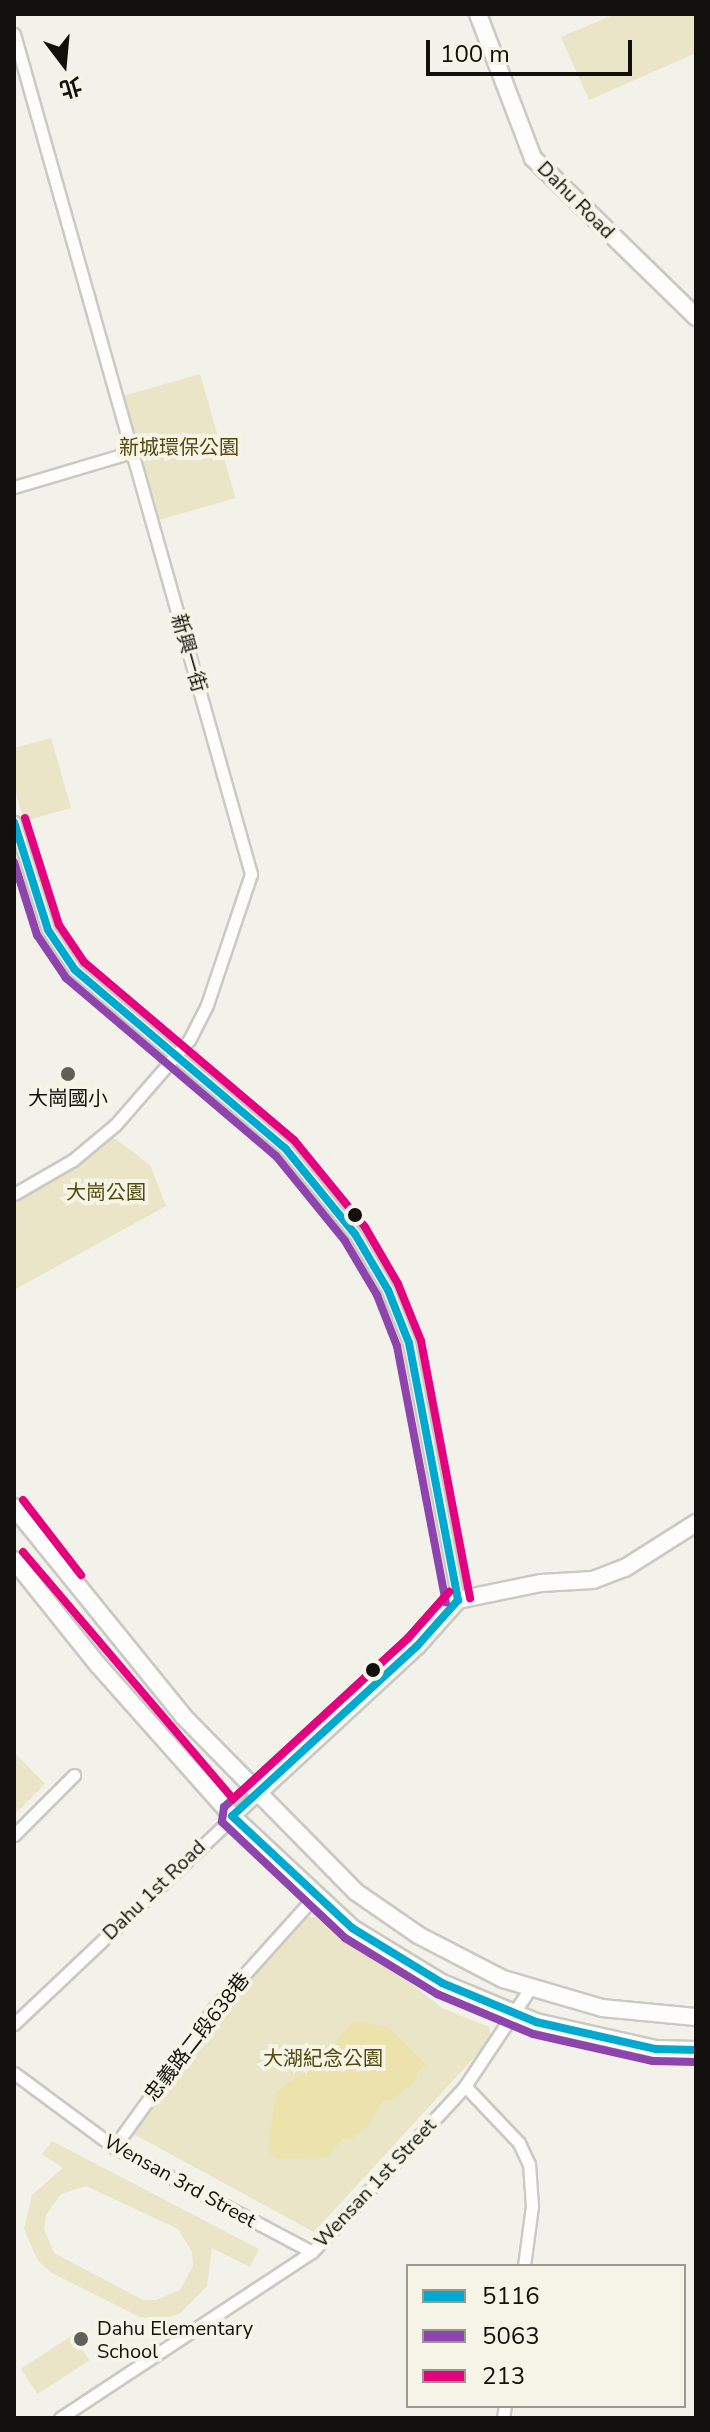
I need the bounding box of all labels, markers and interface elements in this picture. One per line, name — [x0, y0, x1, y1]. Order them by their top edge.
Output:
north arrow — [24, 24, 104, 104]
scale bar — [430, 24, 636, 74]
text: 100 m — [440, 38, 510, 70]
text: 北 — [56, 70, 85, 105]
street label: Dahu Road — [532, 156, 620, 244]
park label: 新城環保公園 — [119, 435, 239, 459]
street label: 新興一街 — [166, 611, 212, 695]
marker: 大崗國小 — [59, 1065, 77, 1083]
place label: 大崗國小 — [28, 1086, 108, 1110]
park label: 大崗公園 — [66, 1180, 146, 1204]
unlabelled marker — [347, 1207, 363, 1223]
unlabelled marker — [365, 1662, 381, 1678]
street label: Dahu 1st Road — [98, 1835, 210, 1945]
street label: 忠義路二段638巷 — [140, 1968, 254, 2106]
park label: 大湖紀念公園 — [263, 2046, 383, 2070]
street label: Wensan 1st Street — [309, 2113, 441, 2253]
street label: Wensan 3rd Street — [100, 2129, 260, 2233]
legend — [406, 2264, 686, 2408]
text: 5116 — [482, 2280, 540, 2312]
place label: Dahu Elementary School — [97, 2316, 253, 2363]
text: 5063 — [482, 2320, 540, 2352]
marker: Dahu Elementary School — [72, 2330, 90, 2348]
text: 213 — [482, 2360, 525, 2392]

